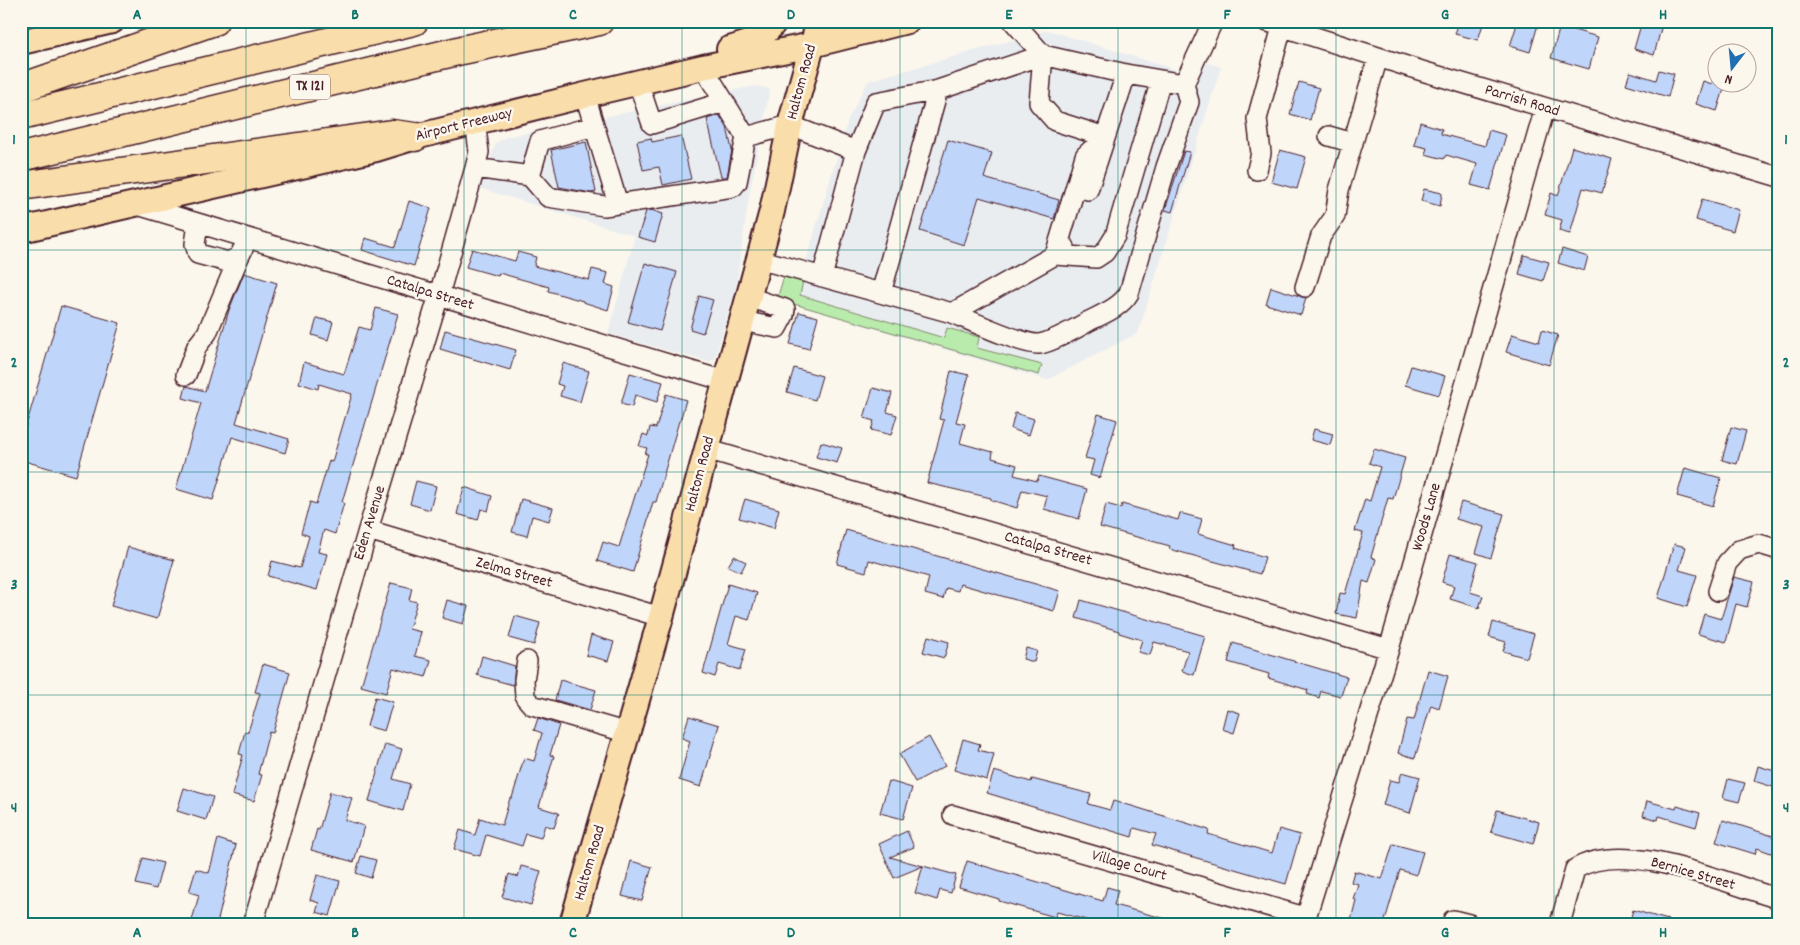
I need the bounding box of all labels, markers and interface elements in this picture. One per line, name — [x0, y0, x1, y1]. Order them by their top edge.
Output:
text: A — [133, 4, 142, 27]
text: B — [351, 4, 359, 27]
text: C — [569, 4, 577, 27]
text: D — [787, 4, 796, 27]
text: E — [1005, 4, 1013, 27]
text: F — [1223, 4, 1231, 27]
text: G — [1441, 4, 1449, 27]
text: H — [1659, 4, 1667, 27]
street label: Haltom Road — [781, 42, 823, 122]
north arrow — [1708, 42, 1758, 92]
text: N — [1723, 68, 1735, 89]
road number: TX 121 — [290, 74, 330, 100]
street label: Parrish Road — [1482, 79, 1562, 123]
street label: Airport Freeway — [413, 102, 515, 148]
text: 1 — [12, 129, 16, 152]
text: 1 — [1784, 129, 1788, 152]
street label: Catalpa Street — [384, 269, 477, 317]
text: 2 — [11, 352, 18, 375]
text: 2 — [1783, 352, 1790, 375]
street label: Haltom Road — [679, 434, 721, 514]
street label: Woods Lane — [1406, 480, 1448, 554]
street label: Eden Avenue — [348, 483, 392, 563]
street label: Catalpa Street — [1002, 526, 1095, 572]
street label: Zelma Street — [473, 551, 555, 595]
text: 3 — [10, 574, 18, 597]
text: 3 — [1782, 574, 1790, 597]
text: 4 — [11, 797, 17, 820]
text: 4 — [1783, 797, 1789, 820]
street label: Haltom Road — [568, 823, 612, 903]
street label: Village Court — [1089, 844, 1169, 888]
street label: Bernice Street — [1648, 851, 1738, 897]
text: A — [133, 922, 142, 945]
text: B — [351, 922, 359, 945]
text: C — [569, 922, 577, 945]
text: D — [787, 922, 796, 945]
text: E — [1005, 922, 1013, 945]
text: F — [1223, 922, 1231, 945]
text: G — [1441, 922, 1449, 945]
text: H — [1659, 922, 1667, 945]

